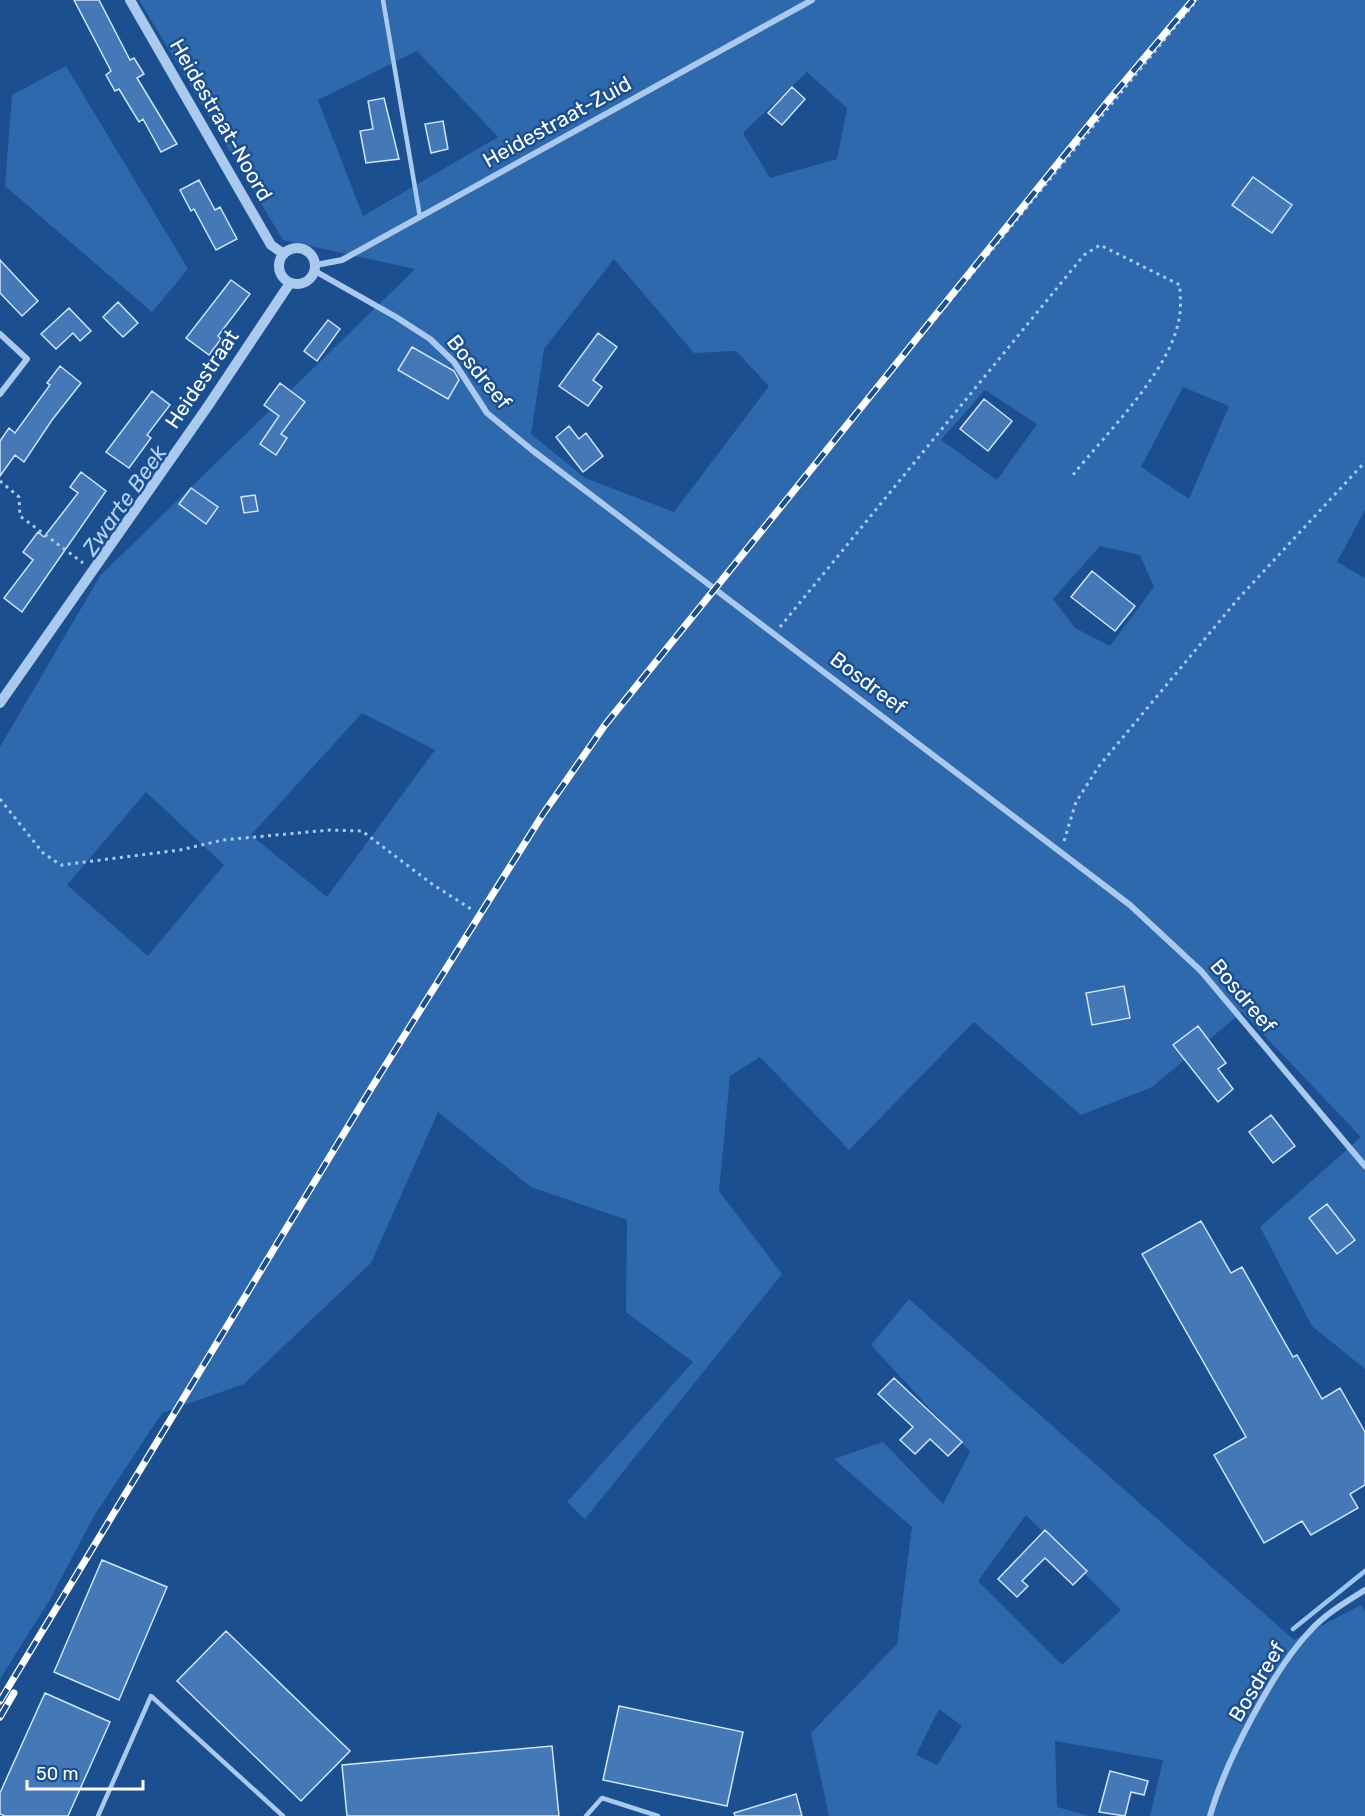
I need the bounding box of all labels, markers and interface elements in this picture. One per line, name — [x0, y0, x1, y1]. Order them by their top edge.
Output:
street label: Heidestraat-Noord — [165, 34, 278, 205]
street label: Heidestraat-Zuid — [478, 70, 635, 173]
street label: Heidestraat — [159, 324, 244, 433]
street label: Bosdreef — [442, 329, 517, 414]
water label: Zwarte Beek — [76, 439, 173, 562]
street label: Bosdreef — [825, 646, 911, 719]
street label: Bosdreef — [1205, 954, 1281, 1038]
street label: Bosdreef — [1223, 1637, 1290, 1726]
scale bar — [27, 1753, 142, 1791]
text: 50 m — [36, 1763, 79, 1785]

